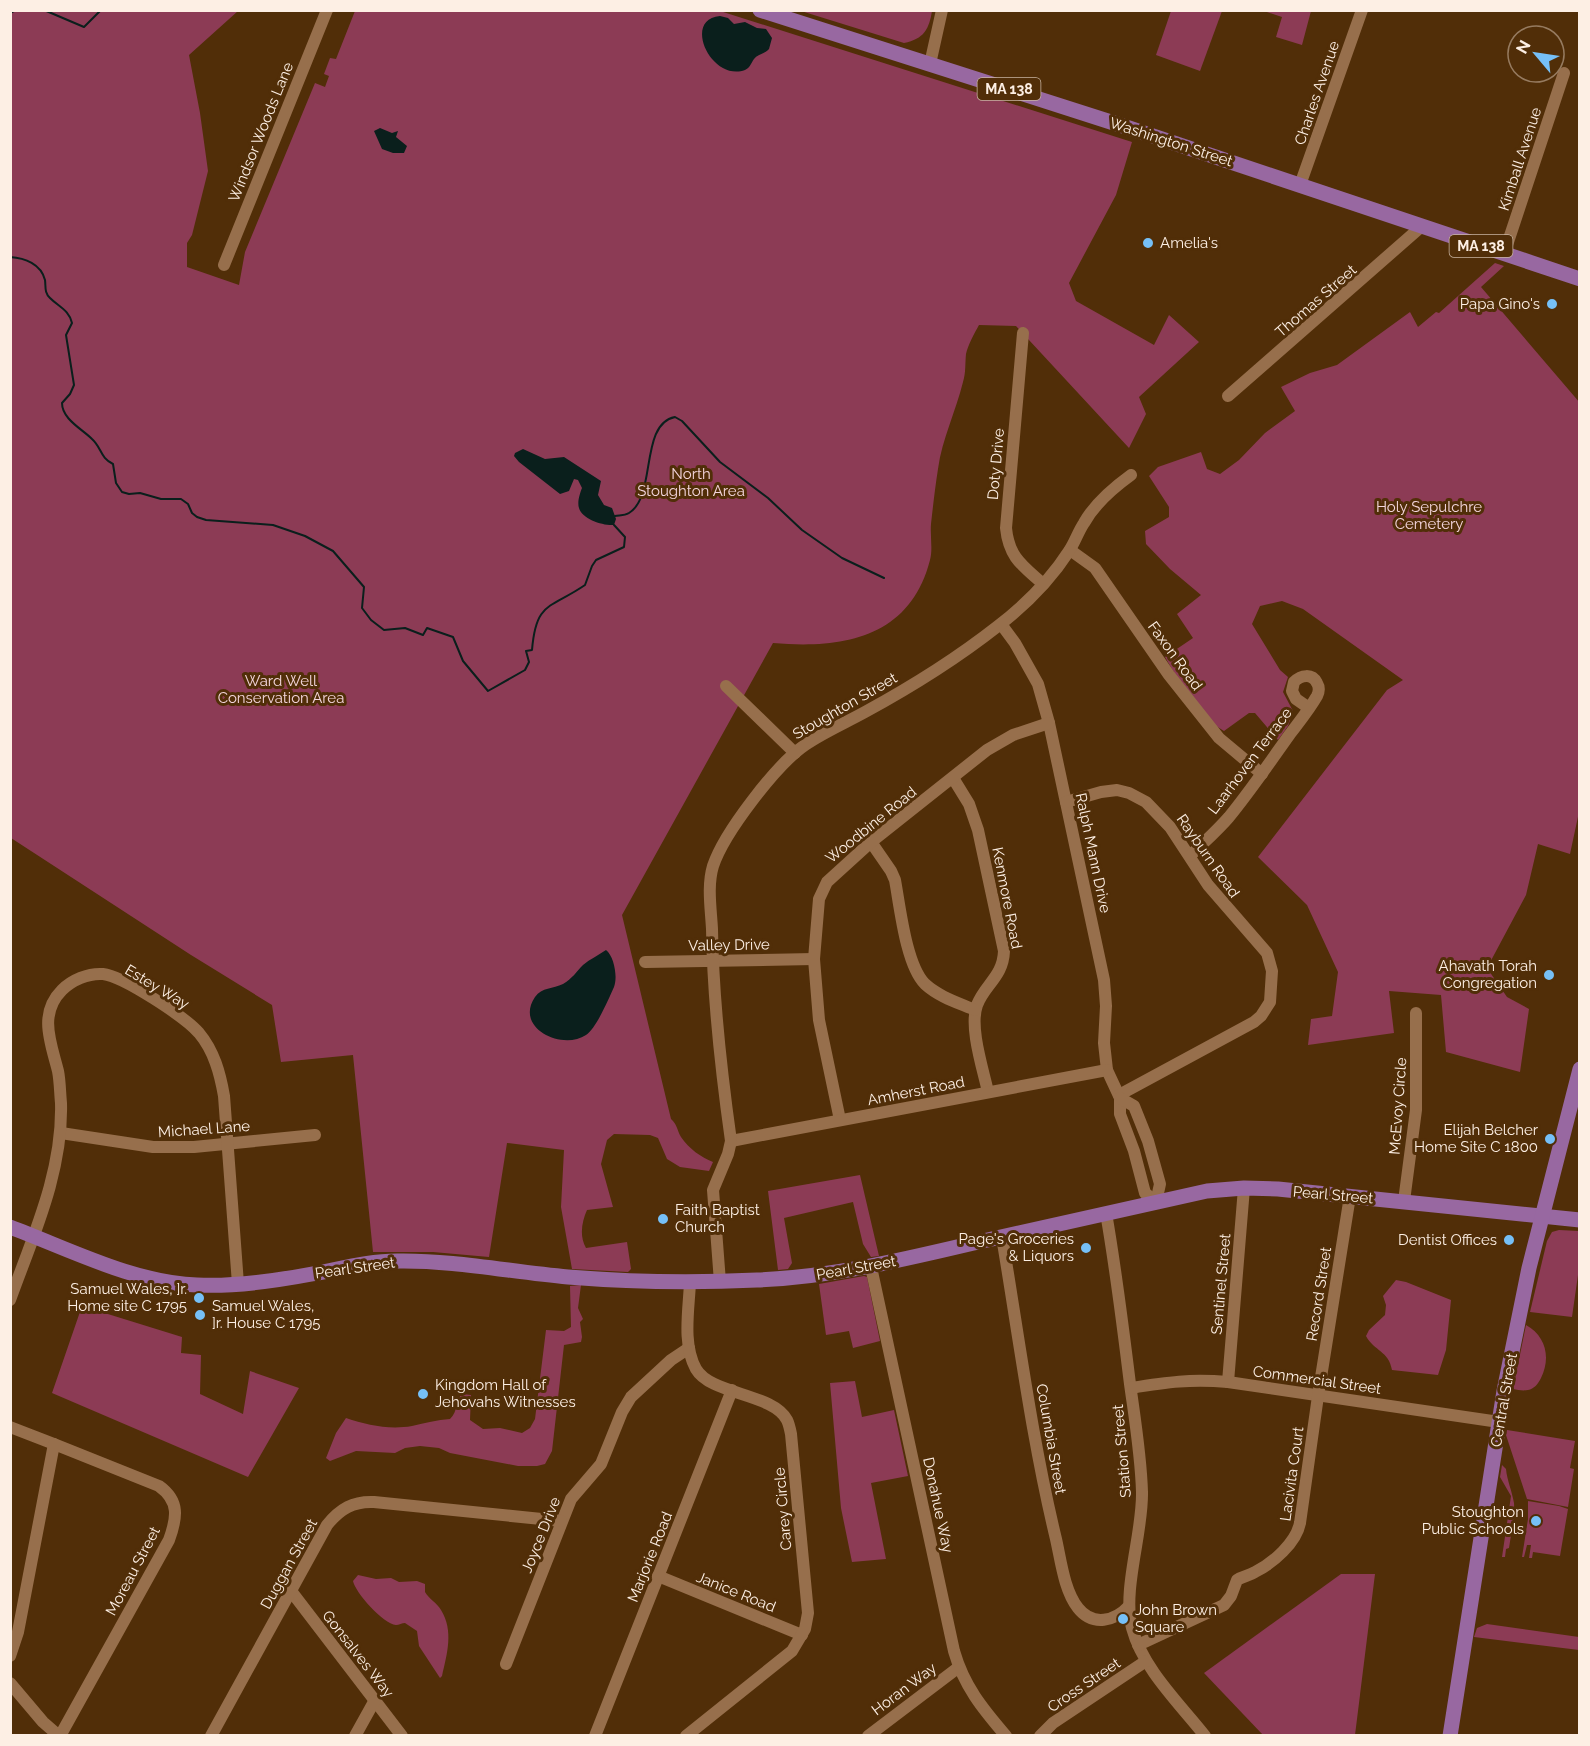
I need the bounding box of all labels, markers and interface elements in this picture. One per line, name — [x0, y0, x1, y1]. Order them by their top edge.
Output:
north arrow — [1506, 24, 1566, 84]
text: N — [1512, 37, 1535, 57]
street label: Charles Avenue — [1291, 39, 1343, 147]
street label: Windsor Woods Lane — [225, 59, 297, 204]
road number: MA 138 — [978, 78, 1040, 100]
street label: Kimball Avenue — [1495, 105, 1545, 213]
street label: Washington Street — [1107, 114, 1235, 170]
place label: Amelia's — [1160, 234, 1218, 252]
road number: MA 138 — [1450, 235, 1512, 257]
marker: Amelia's — [1141, 236, 1155, 250]
street label: Thomas Street — [1272, 261, 1360, 341]
place label: Papa Gino's — [1460, 295, 1540, 313]
marker: Papa Gino's — [1545, 297, 1559, 311]
street label: Doty Drive — [984, 427, 1008, 501]
park label: North Stoughton Area — [637, 465, 745, 500]
park label: Holy Sepulchre Cemetery — [1376, 498, 1482, 533]
street label: Faxon Road — [1144, 618, 1206, 694]
street label: Stoughton Street — [790, 669, 900, 743]
park label: Ward Well Conservation Area — [218, 672, 344, 707]
street label: Laarhoven Terrace — [1204, 704, 1296, 818]
street label: Woodbine Road — [822, 783, 920, 867]
street label: Ralph Mann Drive — [1072, 791, 1115, 915]
street label: Rayburn Road — [1173, 811, 1243, 901]
street label: Kenmore Road — [988, 846, 1026, 950]
street label: Valley Drive — [688, 935, 770, 955]
place label: Ahavath Torah Congregation — [1439, 957, 1537, 992]
street label: Estey Way — [122, 961, 192, 1013]
marker: Ahavath Torah Congregation — [1542, 968, 1556, 982]
street label: McEvoy Circle — [1386, 1056, 1410, 1155]
street label: Amherst Road — [866, 1073, 966, 1109]
street label: Michael Lane — [157, 1117, 251, 1141]
place label: Elijah Belcher Home Site C 1800 — [1414, 1121, 1539, 1156]
marker: Elijah Belcher Home Site C 1800 — [1543, 1132, 1557, 1146]
street label: Pearl Street — [1292, 1183, 1374, 1207]
place label: Faith Baptist Church — [675, 1201, 760, 1236]
marker: Faith Baptist Church — [656, 1212, 670, 1226]
place label: Page's Groceries & Liquors — [959, 1230, 1074, 1265]
place label: Dentist Offices — [1398, 1231, 1497, 1249]
street label: Sentinel Street — [1208, 1233, 1234, 1335]
marker: Dentist Offices — [1502, 1233, 1516, 1247]
marker: Page's Groceries & Liquors — [1079, 1241, 1093, 1255]
street label: Record Street — [1303, 1246, 1335, 1342]
street label: Pearl Street — [815, 1252, 897, 1284]
street label: Pearl Street — [314, 1253, 396, 1283]
place label: Samuel Wales, ]r. Home site C 1795 — [67, 1280, 187, 1315]
marker: Samuel Wales, ]r. Home site C 1795 — [192, 1291, 206, 1305]
place label: Samuel Wales, ]r. House C 1795 — [212, 1297, 320, 1332]
marker: Samuel Wales, ]r. House C 1795 — [193, 1308, 207, 1322]
street label: Central Street — [1487, 1352, 1521, 1448]
street label: Commercial Street — [1252, 1362, 1382, 1398]
place label: Kingdom Hall of Jehovahs Witnesses — [435, 1376, 576, 1411]
street label: Columbia Street — [1032, 1382, 1070, 1496]
marker: Kingdom Hall of Jehovahs Witnesses — [416, 1387, 430, 1401]
street label: Station Street — [1109, 1404, 1135, 1498]
street label: Lacivita Court — [1276, 1426, 1308, 1522]
street label: Donahue Way — [919, 1456, 957, 1554]
street label: Carey Circle — [770, 1467, 796, 1551]
street label: Joyce Drive — [518, 1494, 564, 1576]
place label: Stoughton Public Schools — [1422, 1503, 1524, 1538]
street label: Marjorie Road — [624, 1509, 676, 1605]
marker: Stoughton Public Schools — [1529, 1514, 1543, 1528]
street label: Duggan Street — [257, 1516, 321, 1612]
street label: Moreau Street — [102, 1523, 164, 1619]
street label: Janice Road — [694, 1568, 778, 1616]
place label: John Brown Square — [1135, 1601, 1217, 1636]
street label: Gonsalves Way — [318, 1607, 398, 1701]
marker: John Brown Square — [1116, 1612, 1130, 1626]
street label: Cross Street — [1044, 1654, 1124, 1716]
street label: Horan Way — [868, 1659, 940, 1719]

